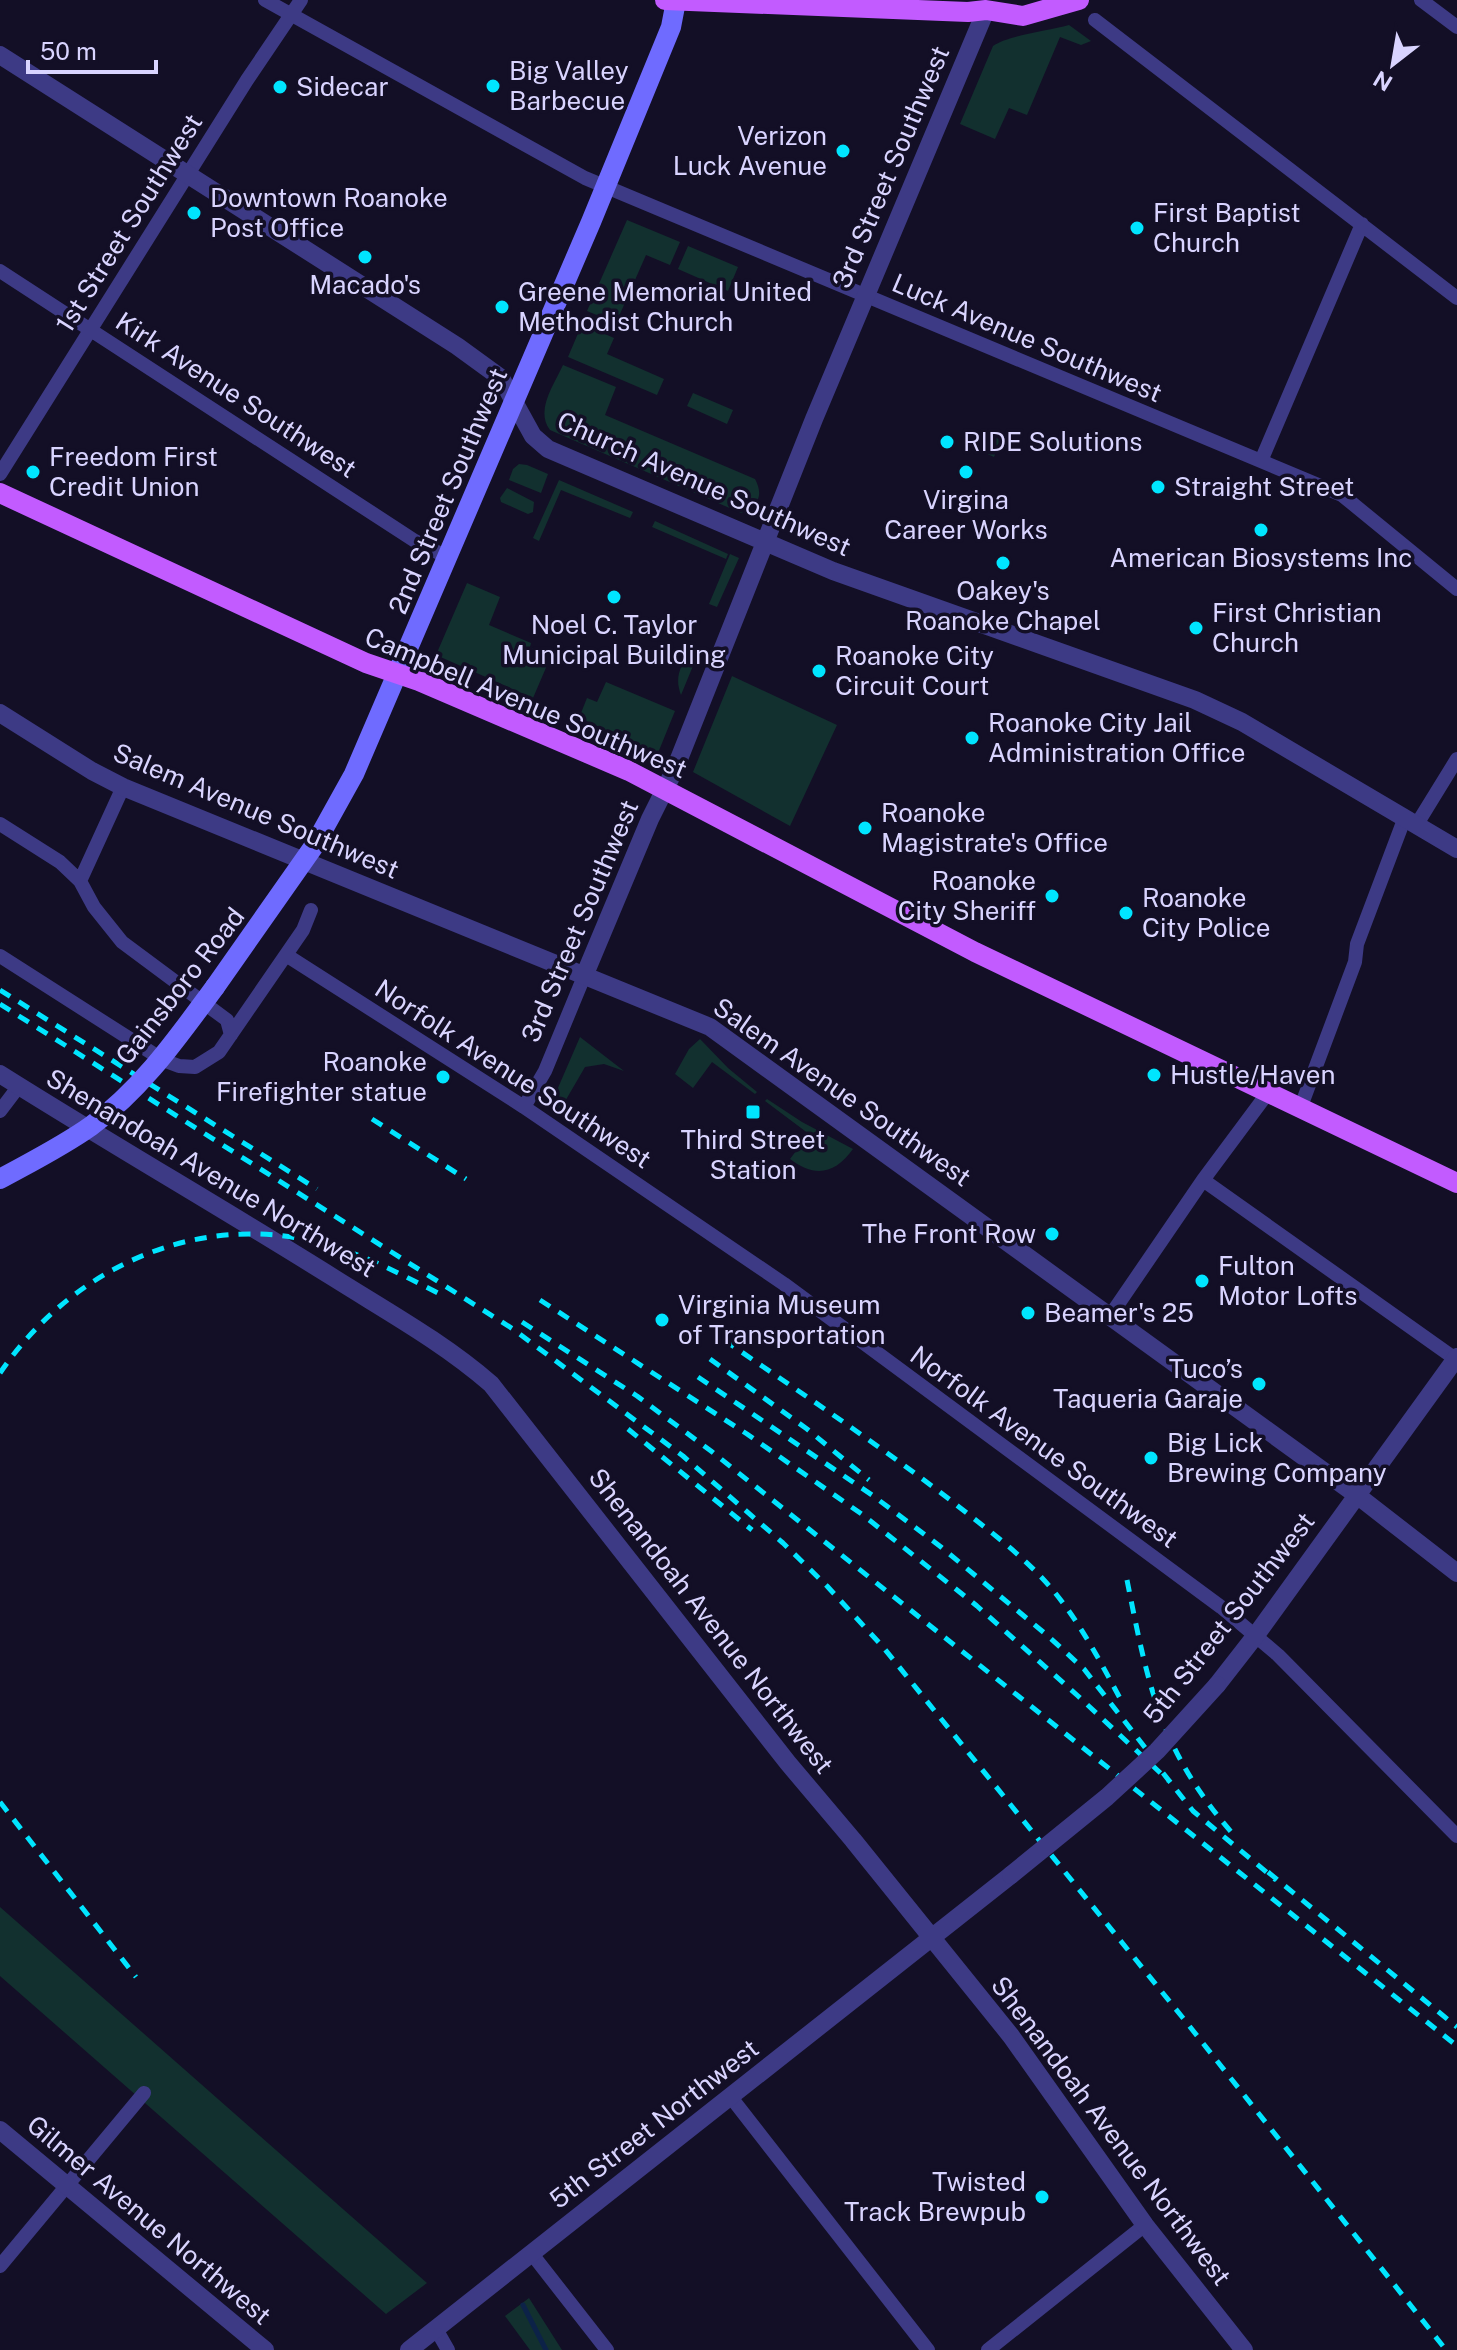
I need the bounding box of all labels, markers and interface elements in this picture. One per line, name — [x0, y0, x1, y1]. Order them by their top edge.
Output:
scale bar — [28, 24, 156, 74]
north arrow — [1353, 24, 1433, 104]
text: 50 m — [40, 37, 97, 65]
street label: 3rd Street Southwest — [825, 41, 956, 292]
place label: Big Valley Barbecue — [509, 55, 629, 116]
text: N — [1369, 66, 1397, 97]
place label: Sidecar — [296, 71, 389, 102]
marker: Big Valley Barbecue — [484, 77, 502, 95]
marker: Sidecar — [271, 78, 289, 96]
street label: 1st Street Southwest — [49, 108, 208, 338]
place label: Verizon Luck Avenue — [673, 120, 827, 181]
marker: Verizon Luck Avenue — [834, 142, 852, 160]
place label: Downtown Roanoke Post Office — [210, 182, 448, 243]
place label: First Baptist Church — [1153, 197, 1301, 258]
marker: Downtown Roanoke Post Office — [185, 204, 203, 222]
marker: First Baptist Church — [1128, 219, 1146, 237]
marker: Macado's — [356, 248, 374, 266]
street label: Luck Avenue Southwest — [888, 267, 1167, 408]
place label: Macado's — [309, 269, 421, 300]
place label: Greene Memorial United Methodist Church — [518, 276, 812, 337]
marker: Greene Memorial United Methodist Church — [493, 298, 511, 316]
street label: Kirk Avenue Southwest — [110, 305, 362, 484]
street label: 2nd Street Southwest — [382, 363, 513, 618]
street label: Church Avenue Southwest — [553, 405, 856, 562]
place label: RIDE Solutions — [963, 426, 1142, 457]
marker: RIDE Solutions — [938, 433, 956, 451]
place label: Freedom First Credit Union — [49, 441, 218, 502]
marker: Freedom First Credit Union — [24, 463, 42, 481]
marker: Virgina Career Works — [957, 463, 975, 481]
place label: Straight Street — [1174, 471, 1354, 502]
marker: Straight Street — [1149, 478, 1167, 496]
place label: Virgina Career Works — [884, 484, 1048, 545]
marker: American Biosystems Inc — [1252, 521, 1270, 539]
place label: American Biosystems Inc — [1110, 542, 1412, 573]
marker: Oakey's Roanoke Chapel — [994, 554, 1012, 572]
place label: Oakey's Roanoke Chapel — [905, 575, 1101, 636]
marker: Noel C. Taylor Municipal Building — [605, 588, 623, 606]
place label: First Christian Church — [1212, 597, 1382, 658]
place label: Noel C. Taylor Municipal Building — [502, 609, 726, 670]
marker: First Christian Church — [1187, 619, 1205, 637]
street label: Campbell Avenue Southwest — [360, 620, 692, 785]
place label: Roanoke City Circuit Court — [835, 640, 994, 701]
marker: Roanoke City Circuit Court — [810, 662, 828, 680]
place label: Roanoke City Jail Administration Office — [988, 707, 1245, 768]
marker: Roanoke City Jail Administration Office — [963, 729, 981, 747]
street label: Salem Avenue Southwest — [109, 736, 404, 885]
street label: 3rd Street Southwest — [514, 795, 645, 1046]
place label: Roanoke Magistrate's Office — [881, 797, 1108, 858]
marker: Roanoke Magistrate's Office — [856, 819, 874, 837]
place label: Roanoke City Sheriff — [898, 865, 1036, 926]
place label: Roanoke City Police — [1142, 882, 1271, 943]
marker: Roanoke City Sheriff — [1043, 887, 1061, 905]
street label: Gainsboro Road — [109, 901, 251, 1070]
marker: Roanoke City Police — [1117, 904, 1135, 922]
street label: Norfolk Avenue Southwest — [369, 973, 657, 1175]
street label: Salem Avenue Southwest — [707, 991, 977, 1192]
place label: Roanoke Firefighter statue — [216, 1046, 427, 1107]
place label: Hustle/Haven — [1170, 1059, 1335, 1090]
street label: Shenandoah Avenue Northwest — [41, 1062, 382, 1283]
marker: Hustle/Haven — [1145, 1066, 1163, 1084]
marker: Roanoke Firefighter statue — [434, 1068, 452, 1086]
marker: Third Street Station — [744, 1103, 762, 1121]
place label: Third Street Station — [681, 1124, 825, 1185]
place label: The Front Row — [862, 1218, 1036, 1249]
marker: The Front Row — [1043, 1225, 1061, 1243]
place label: Fulton Motor Lofts — [1218, 1250, 1357, 1311]
marker: Fulton Motor Lofts — [1193, 1272, 1211, 1290]
place label: Virginia Museum of Transportation — [678, 1289, 886, 1350]
place label: Beamer's 25 — [1044, 1297, 1194, 1328]
marker: Beamer's 25 — [1019, 1304, 1037, 1322]
marker: Virginia Museum of Transportation — [653, 1311, 671, 1329]
street label: Norfolk Avenue Southwest — [905, 1339, 1184, 1554]
place label: Tuco’s Taqueria Garaje — [1053, 1353, 1243, 1414]
marker: Tuco’s Taqueria Garaje — [1250, 1375, 1268, 1393]
place label: Big Lick Brewing Company — [1167, 1427, 1387, 1488]
marker: Big Lick Brewing Company — [1142, 1449, 1160, 1467]
street label: Shenandoah Avenue Northwest — [583, 1462, 840, 1780]
street label: 5th Street Southwest — [1136, 1506, 1321, 1730]
street label: Shenandoah Avenue Northwest — [985, 1970, 1238, 2291]
street label: 5th Street Northwest — [543, 2032, 764, 2215]
street label: Gilmer Avenue Northwest — [21, 2109, 278, 2331]
place label: Twisted Track Brewpub — [844, 2166, 1026, 2227]
marker: Twisted Track Brewpub — [1033, 2188, 1051, 2206]

